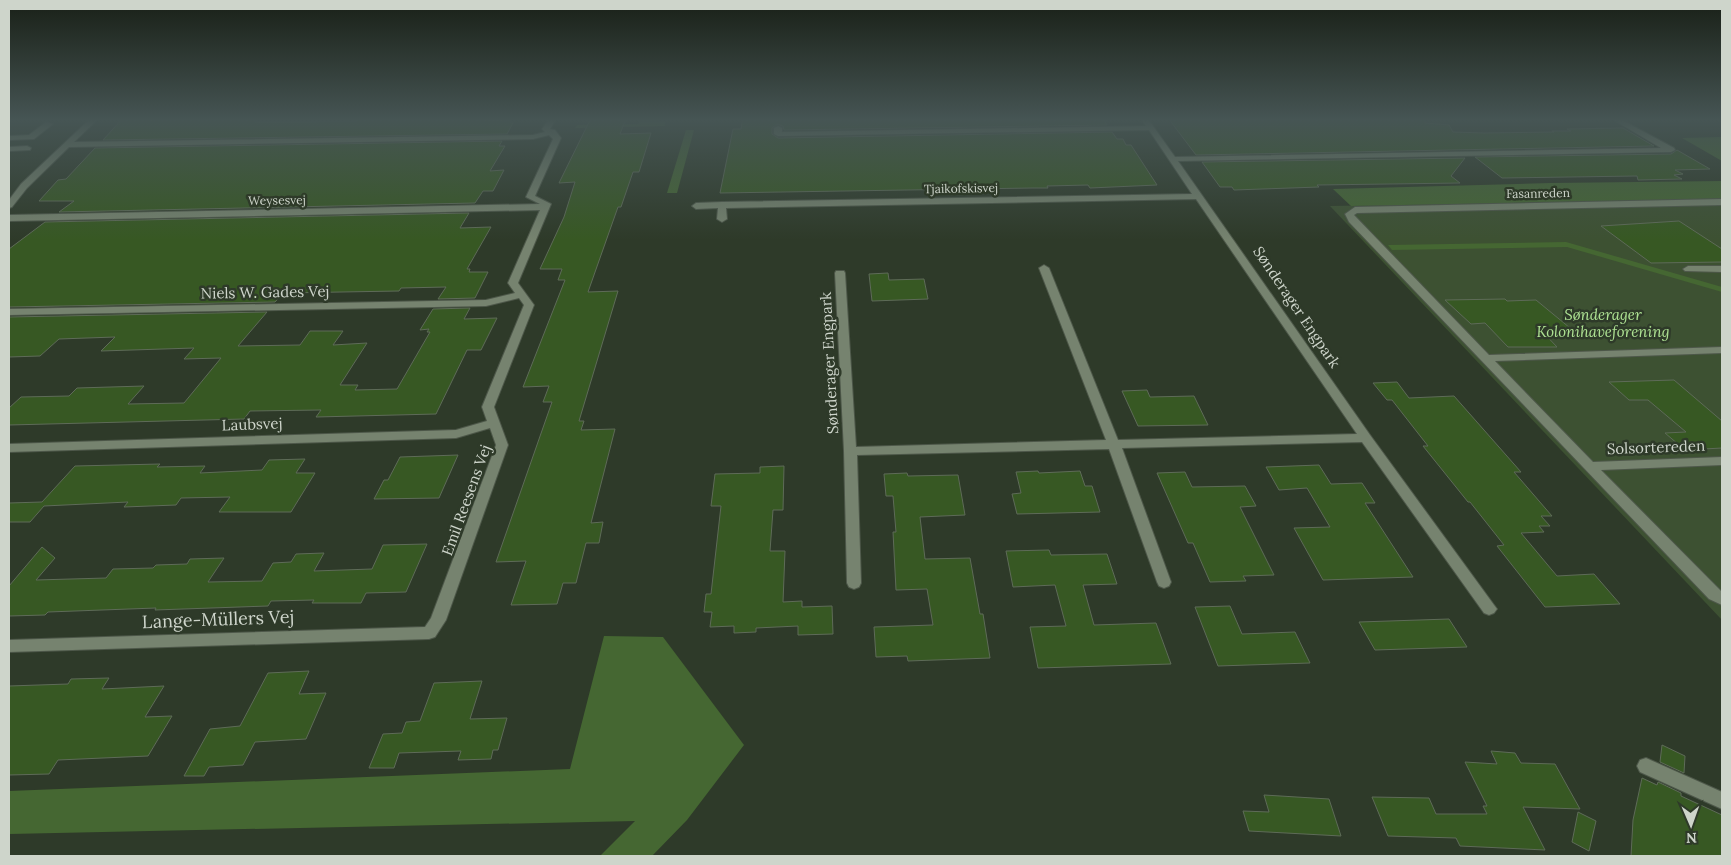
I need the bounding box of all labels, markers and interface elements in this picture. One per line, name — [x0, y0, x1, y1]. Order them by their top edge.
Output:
street label: Tjaikofskisvej — [924, 180, 998, 196]
street label: Fasanreden — [1506, 185, 1570, 201]
street label: Weysesvej — [248, 192, 306, 208]
street label: Sønderager Engpark — [1249, 243, 1345, 371]
street label: Niels W. Gades Vej — [200, 281, 330, 303]
street label: Sønderager Engpark — [816, 291, 842, 435]
park label: Sønderager Kolonihaveforening — [1537, 305, 1669, 341]
street label: Laubsvej — [221, 413, 283, 435]
street label: Solsortereden — [1607, 436, 1705, 458]
street label: Emil Reesens Vej — [437, 442, 495, 558]
street label: Lange-Müllers Vej — [141, 605, 295, 633]
north arrow — [1666, 800, 1716, 850]
text: N — [1686, 829, 1697, 847]

